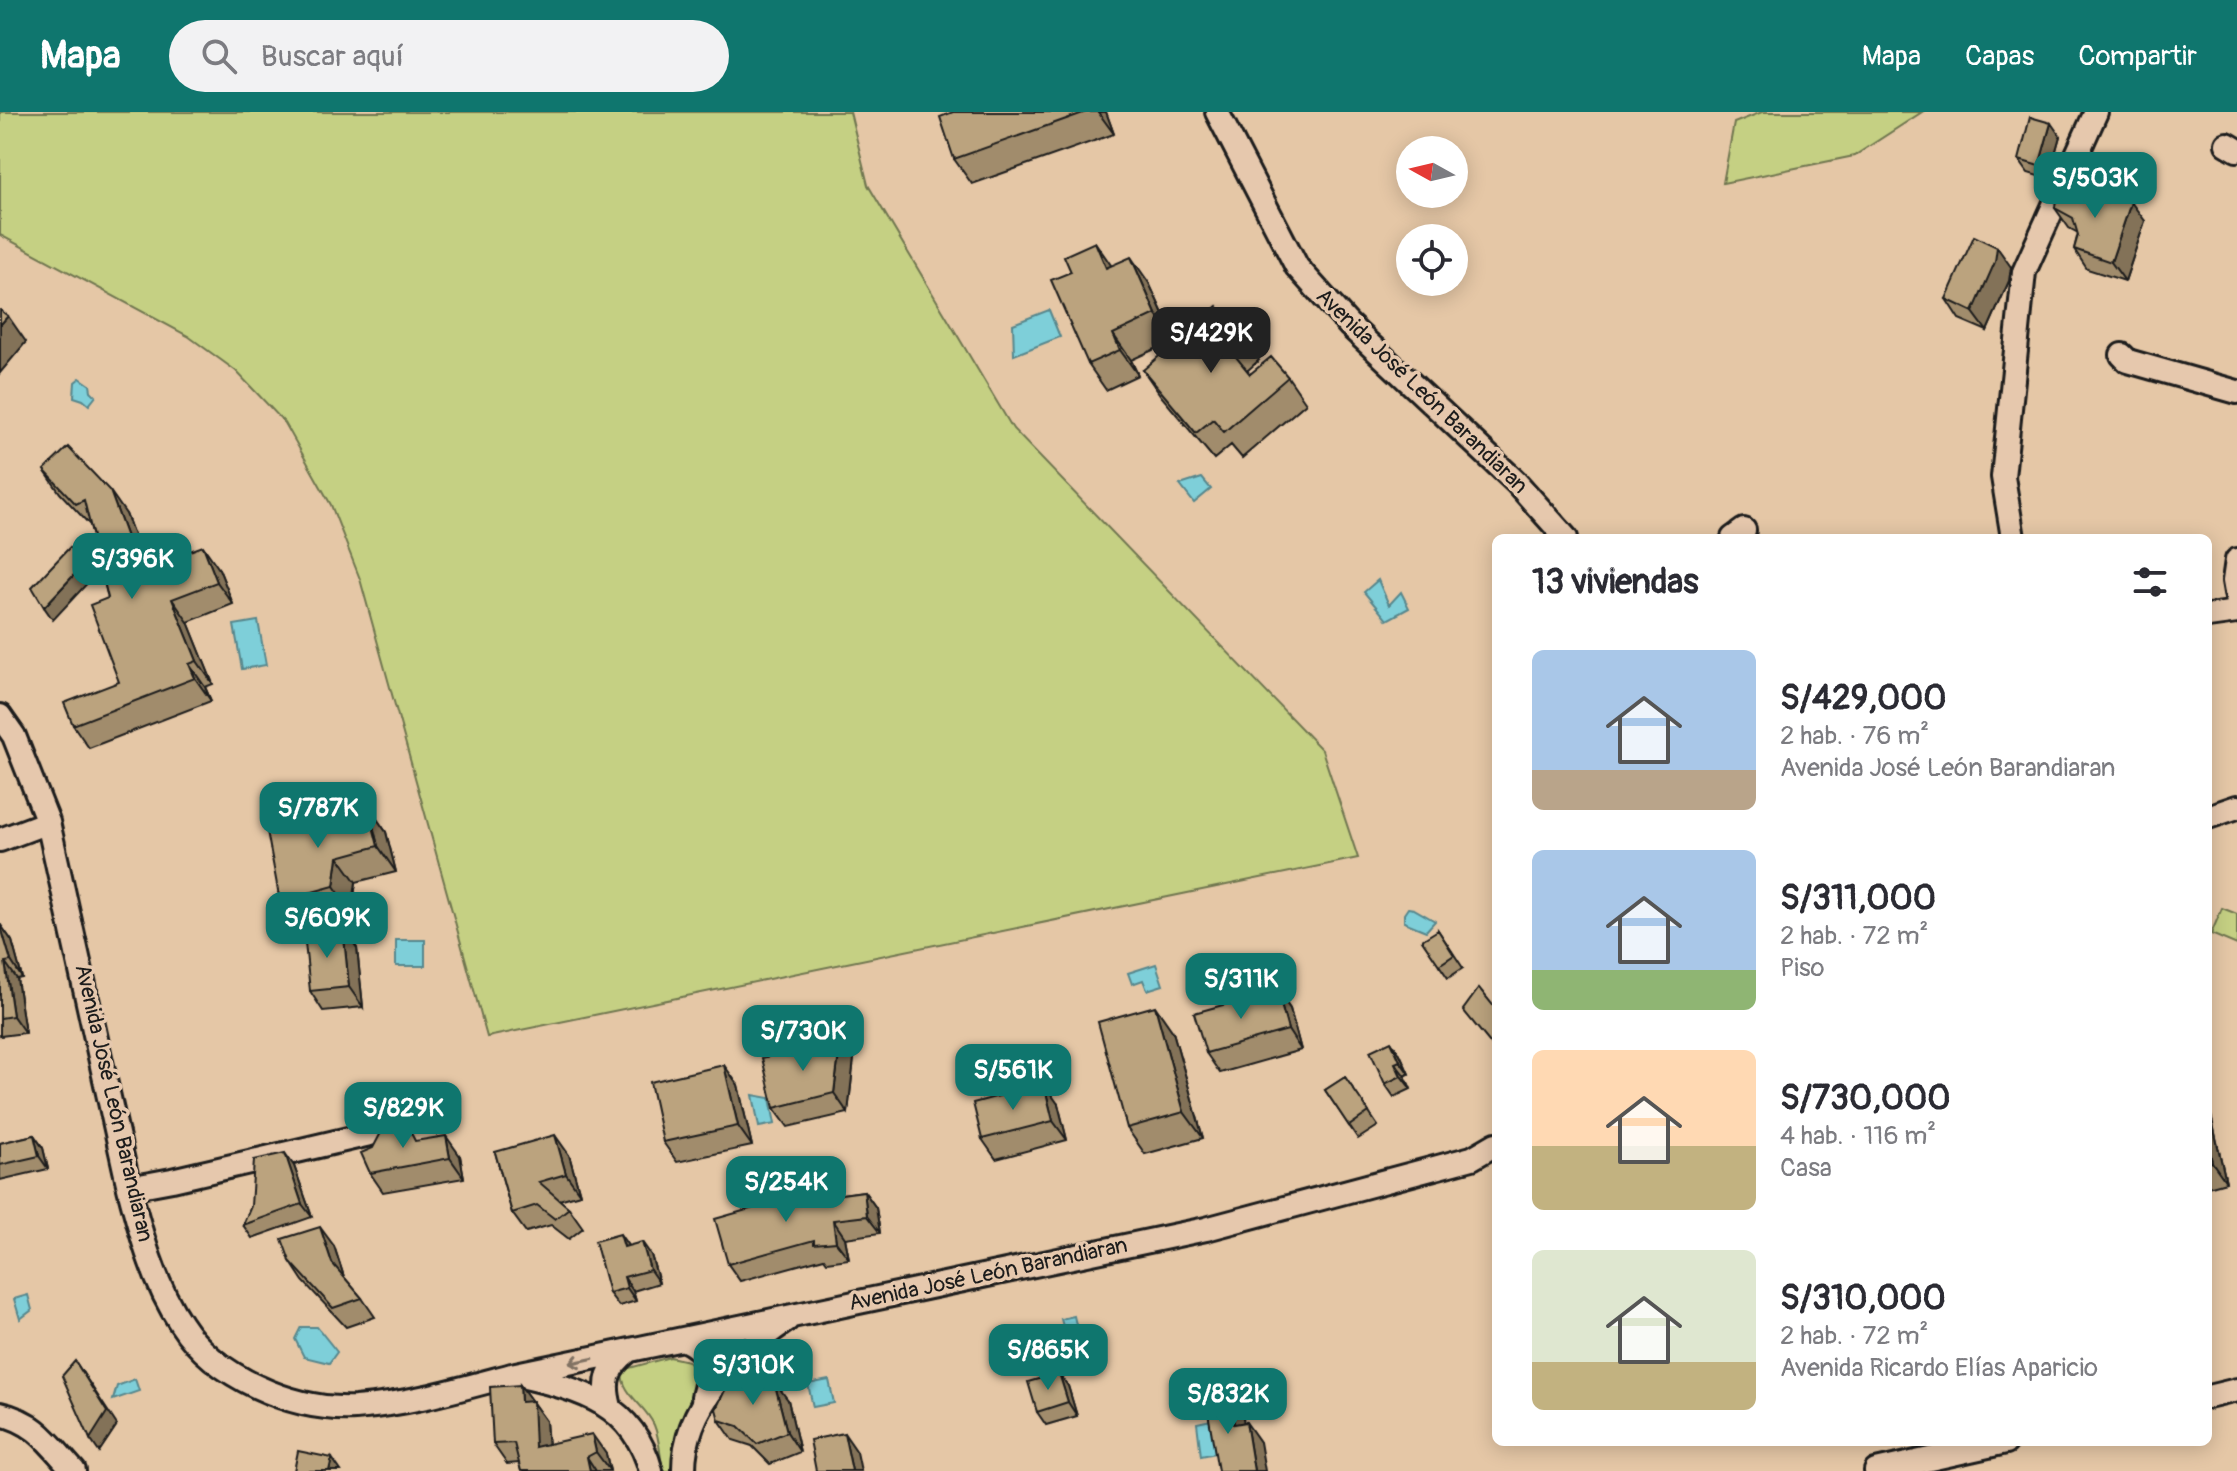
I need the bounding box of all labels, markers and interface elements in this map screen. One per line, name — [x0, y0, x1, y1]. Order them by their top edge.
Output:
search box — [169, 20, 729, 92]
text: Mapa — [40, 32, 121, 80]
icon: search — [197, 34, 241, 78]
text: Buscar aquí — [261, 38, 404, 75]
text: Mapa — [1862, 39, 1921, 74]
text: Capas — [1965, 39, 2034, 74]
text: Compartir — [2078, 39, 2197, 74]
north arrow — [1396, 136, 1468, 208]
map controls — [1396, 136, 1468, 296]
pin: S/503K — [2030, 152, 2160, 220]
text: S/503K — [2052, 162, 2138, 194]
button: locate — [1396, 224, 1468, 296]
street label: Avenida José León Barandiaran — [1310, 282, 1534, 500]
pin: S/429K — [1146, 307, 1276, 375]
text: S/429K — [1169, 317, 1253, 349]
pin: S/396K — [67, 533, 197, 601]
text: S/396K — [90, 543, 174, 575]
icon: filters — [2128, 560, 2172, 604]
text: 13 viviendas — [1532, 561, 1698, 604]
text: S/429,000 — [1780, 677, 1947, 720]
icon: home — [1596, 682, 1692, 778]
text: 2 hab. · 76 m² — [1780, 720, 1929, 752]
text: Avenida José León Barandiaran — [1780, 752, 2116, 784]
pin: S/787K — [253, 782, 383, 850]
text: S/787K — [278, 792, 358, 824]
text: S/311,000 — [1780, 877, 1936, 920]
icon: home — [1596, 882, 1692, 978]
pin: S/609K — [262, 892, 392, 960]
text: S/609K — [284, 902, 370, 934]
text: 2 hab. · 72 m² — [1780, 920, 1929, 952]
text: Piso — [1780, 952, 1825, 984]
pin: S/311K — [1176, 953, 1306, 1021]
street label: Avenida José León Barandiaran — [68, 962, 160, 1244]
text: S/311K — [1203, 963, 1279, 995]
pin: S/730K — [738, 1005, 868, 1073]
text: S/730K — [760, 1015, 846, 1047]
pin: S/561K — [948, 1044, 1078, 1112]
text: S/561K — [973, 1054, 1053, 1086]
text: S/730,000 — [1780, 1077, 1951, 1120]
pin: S/829K — [338, 1082, 468, 1150]
icon: home — [1596, 1082, 1692, 1178]
text: S/829K — [362, 1092, 444, 1124]
text: 4 hab. · 116 m² — [1780, 1120, 1936, 1152]
text: Casa — [1780, 1152, 1832, 1184]
pin: S/254K — [721, 1156, 851, 1224]
text: S/254K — [744, 1166, 828, 1198]
street label: Avenida José León Barandiaran — [846, 1231, 1130, 1317]
text: S/310,000 — [1780, 1277, 1946, 1320]
icon: home — [1596, 1282, 1692, 1378]
text: 2 hab. · 72 m² — [1780, 1320, 1929, 1352]
pin: S/865K — [983, 1324, 1113, 1392]
text: S/865K — [1007, 1334, 1089, 1366]
pin: S/310K — [688, 1339, 818, 1407]
text: S/310K — [712, 1349, 794, 1381]
text: Avenida Ricardo Elías Aparicio — [1780, 1352, 2098, 1384]
one-way arrow — [569, 1354, 594, 1369]
pin: S/832K — [1163, 1368, 1293, 1436]
text: S/832K — [1187, 1378, 1269, 1410]

